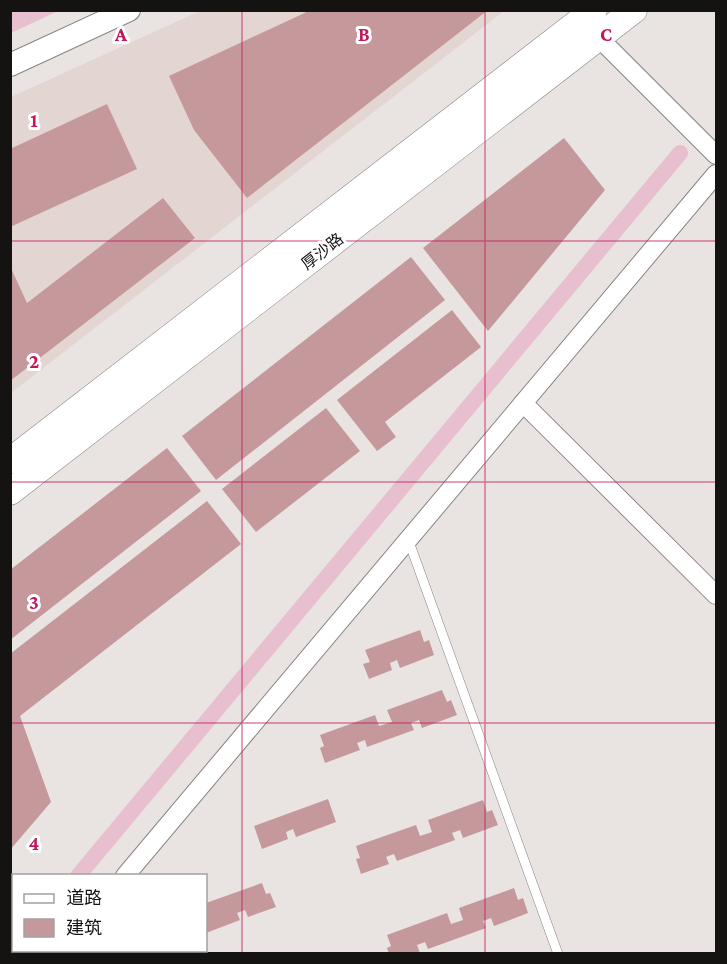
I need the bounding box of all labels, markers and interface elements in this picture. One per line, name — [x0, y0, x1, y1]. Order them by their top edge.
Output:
text: A — [114, 23, 128, 45]
text: B — [358, 23, 370, 45]
text: C — [600, 23, 612, 45]
text: 1 — [30, 109, 38, 131]
street label: 厚沙路 — [298, 230, 346, 273]
text: 2 — [29, 350, 39, 372]
text: 3 — [29, 591, 39, 613]
text: 4 — [29, 832, 40, 854]
legend — [12, 874, 207, 952]
text: 道路 — [66, 888, 102, 908]
text: 建筑 — [66, 918, 102, 938]

